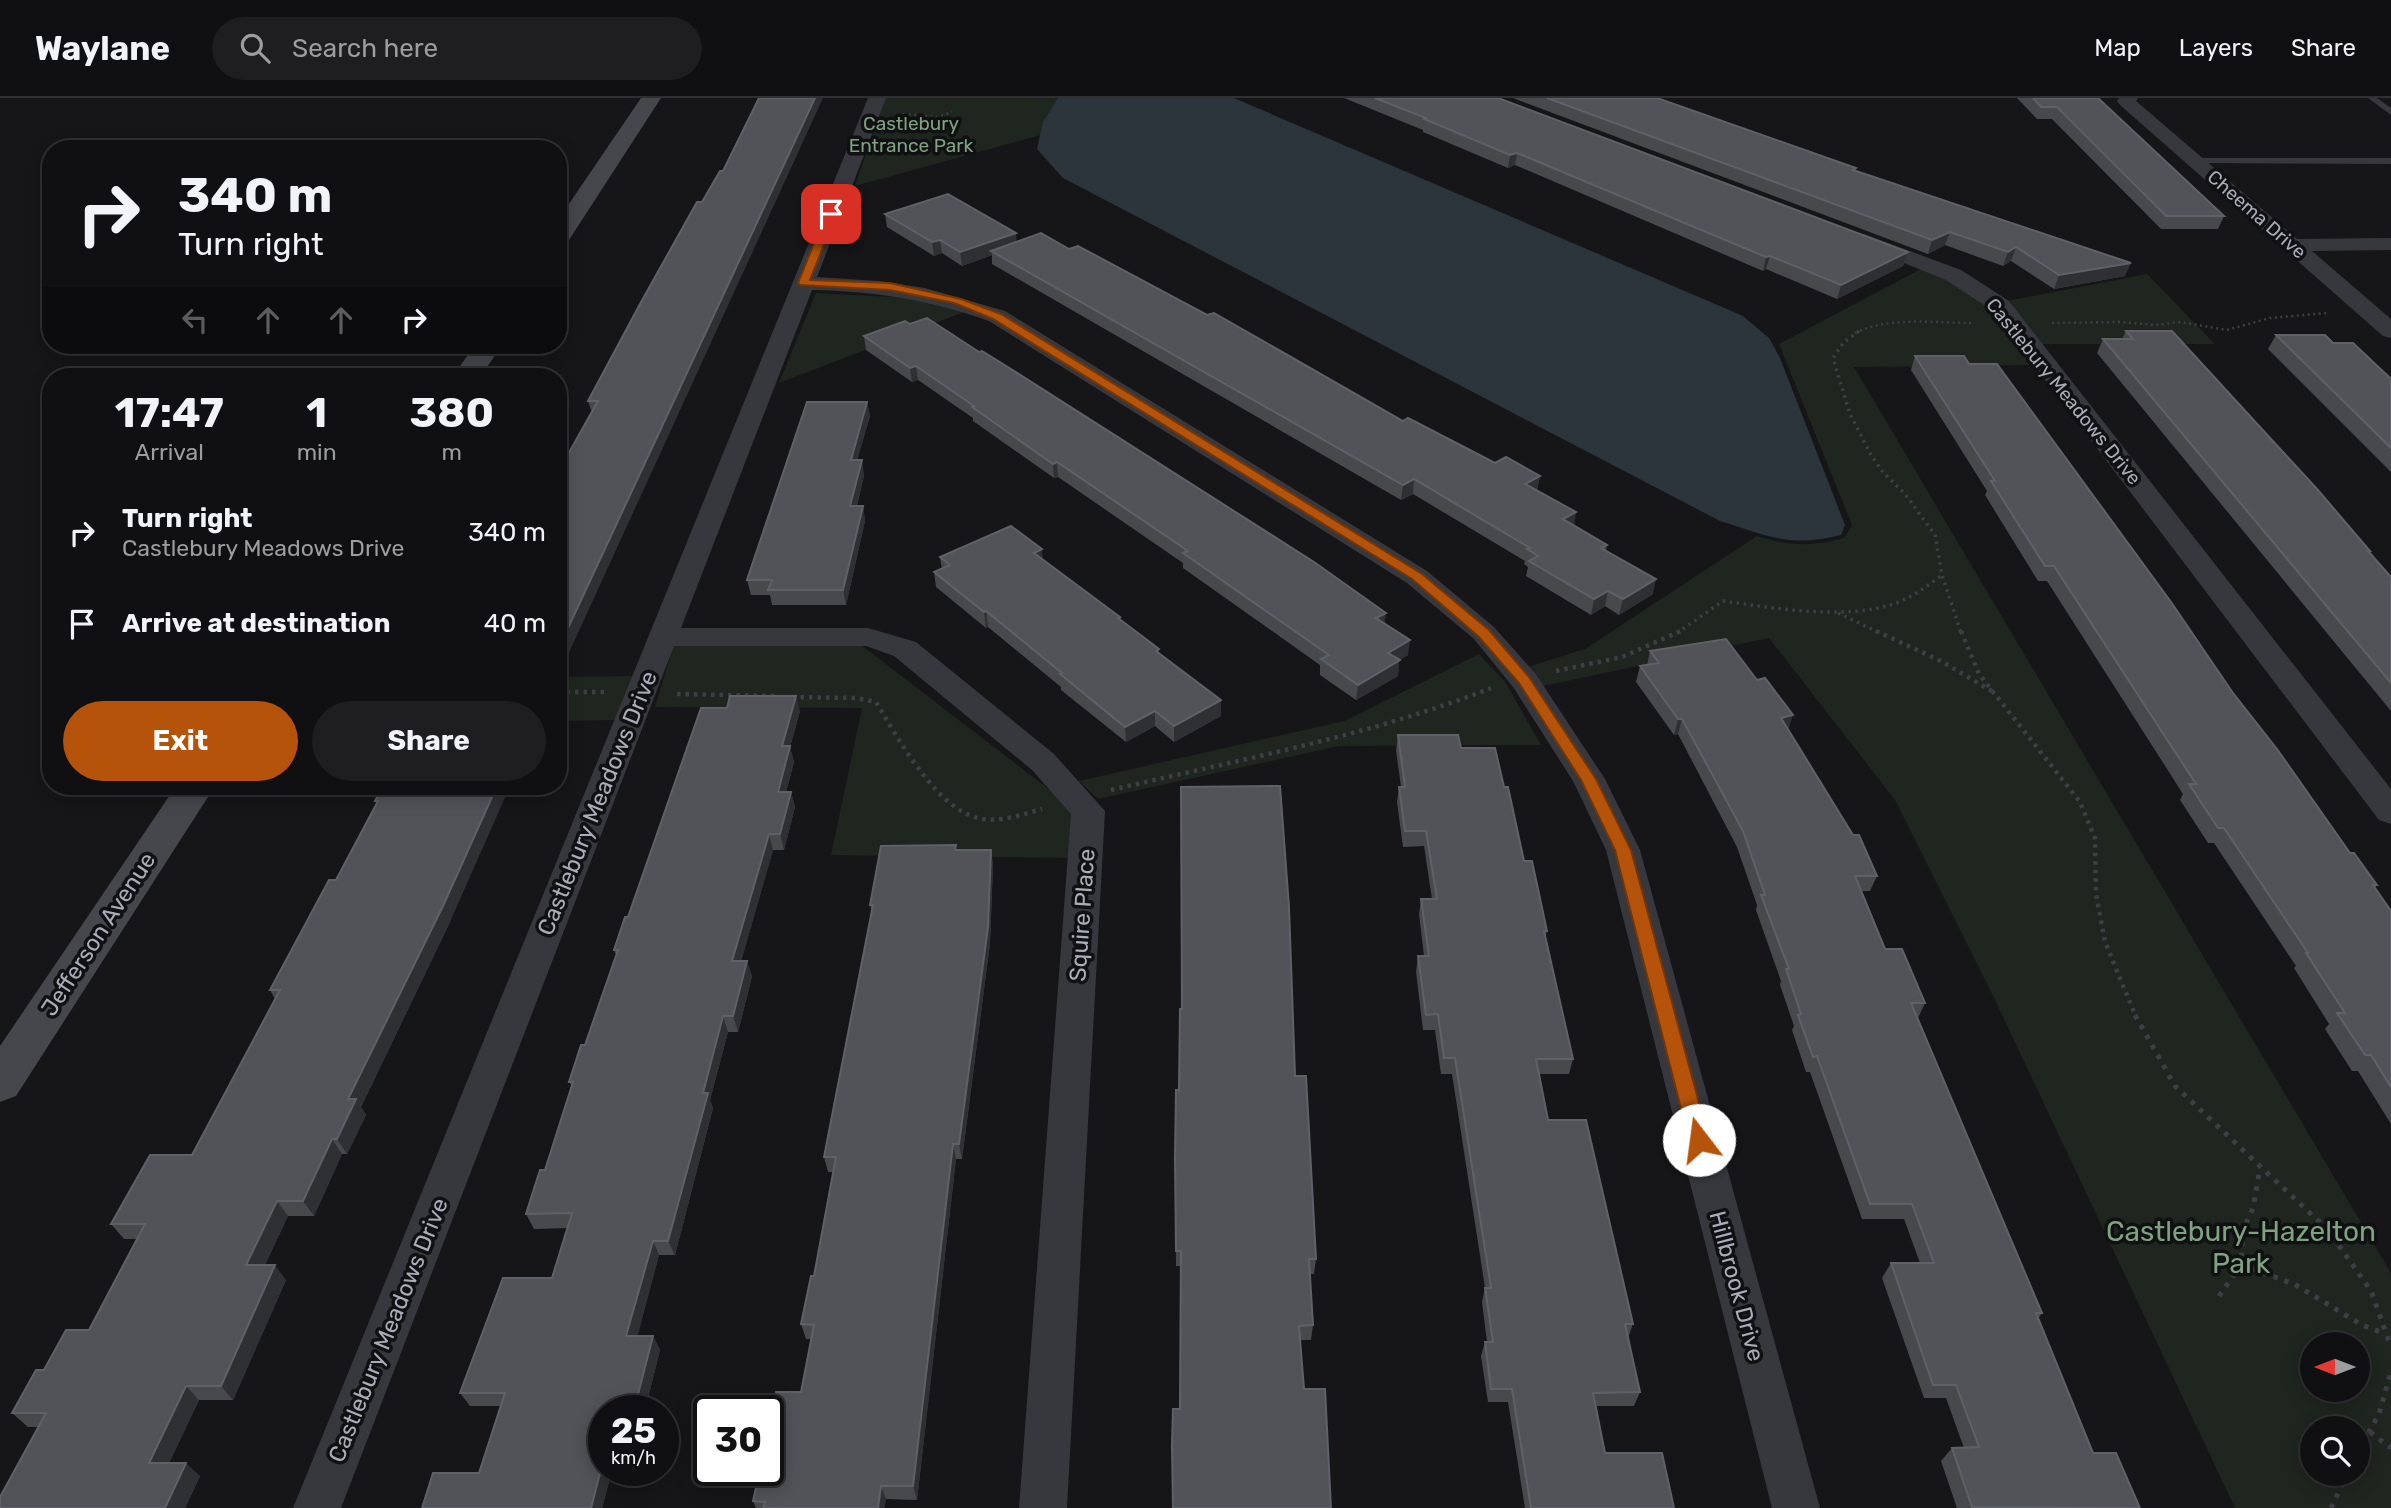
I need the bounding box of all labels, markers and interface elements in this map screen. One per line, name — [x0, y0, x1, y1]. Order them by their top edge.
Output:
search box — [212, 17, 702, 80]
text: Waylane — [35, 29, 170, 68]
icon: search — [236, 29, 274, 67]
text: Search here — [292, 33, 438, 64]
text: Map — [2094, 34, 2141, 62]
text: Layers — [2179, 34, 2253, 62]
text: Share — [2291, 34, 2356, 62]
park label: Castlebury Entrance Park — [849, 112, 974, 157]
street label: Cheema Drive — [2203, 165, 2311, 263]
text: 340 m — [178, 166, 332, 224]
icon: right — [63, 168, 154, 259]
pin — [801, 184, 861, 244]
icon: arrive — [812, 195, 850, 233]
text: Turn right — [178, 225, 323, 263]
street label: Castlebury Meadows Drive — [1981, 293, 2146, 489]
icon: left — [176, 301, 214, 339]
icon: ahead — [249, 301, 287, 339]
icon: ahead — [322, 301, 360, 339]
icon: right — [395, 301, 433, 339]
text: 17:47 — [115, 388, 224, 438]
text: 1 — [306, 388, 327, 438]
text: 380 — [409, 388, 494, 438]
text: Arrival — [135, 438, 204, 466]
text: min — [297, 438, 337, 466]
text: m — [442, 438, 462, 466]
text: Turn right — [122, 503, 252, 534]
icon: right — [63, 514, 101, 552]
text: 340 m — [468, 517, 546, 548]
text: Castlebury Meadows Drive — [122, 534, 404, 562]
icon: arrive — [63, 605, 101, 643]
text: Arrive at destination — [122, 608, 390, 639]
text: 40 m — [484, 608, 546, 639]
street label: Castlebury Meadows Drive — [531, 667, 663, 939]
button: Exit — [63, 701, 298, 781]
button: Share — [312, 701, 546, 781]
street label: Jefferson Avenue — [35, 847, 161, 1021]
street label: Squire Place — [1063, 848, 1101, 982]
position arrow — [1662, 1103, 1736, 1177]
street label: Castlebury Meadows Drive — [322, 1194, 454, 1466]
street label: Hillbrook Drive — [1703, 1208, 1771, 1364]
park label: Castlebury-Hazelton Park — [2106, 1215, 2376, 1280]
north arrow — [2300, 1332, 2370, 1402]
map controls — [2300, 1332, 2370, 1486]
speed limit sign: 30 — [693, 1395, 784, 1486]
text: 25 — [611, 1410, 656, 1452]
button: search — [2300, 1416, 2370, 1486]
text: km/h — [611, 1447, 656, 1469]

